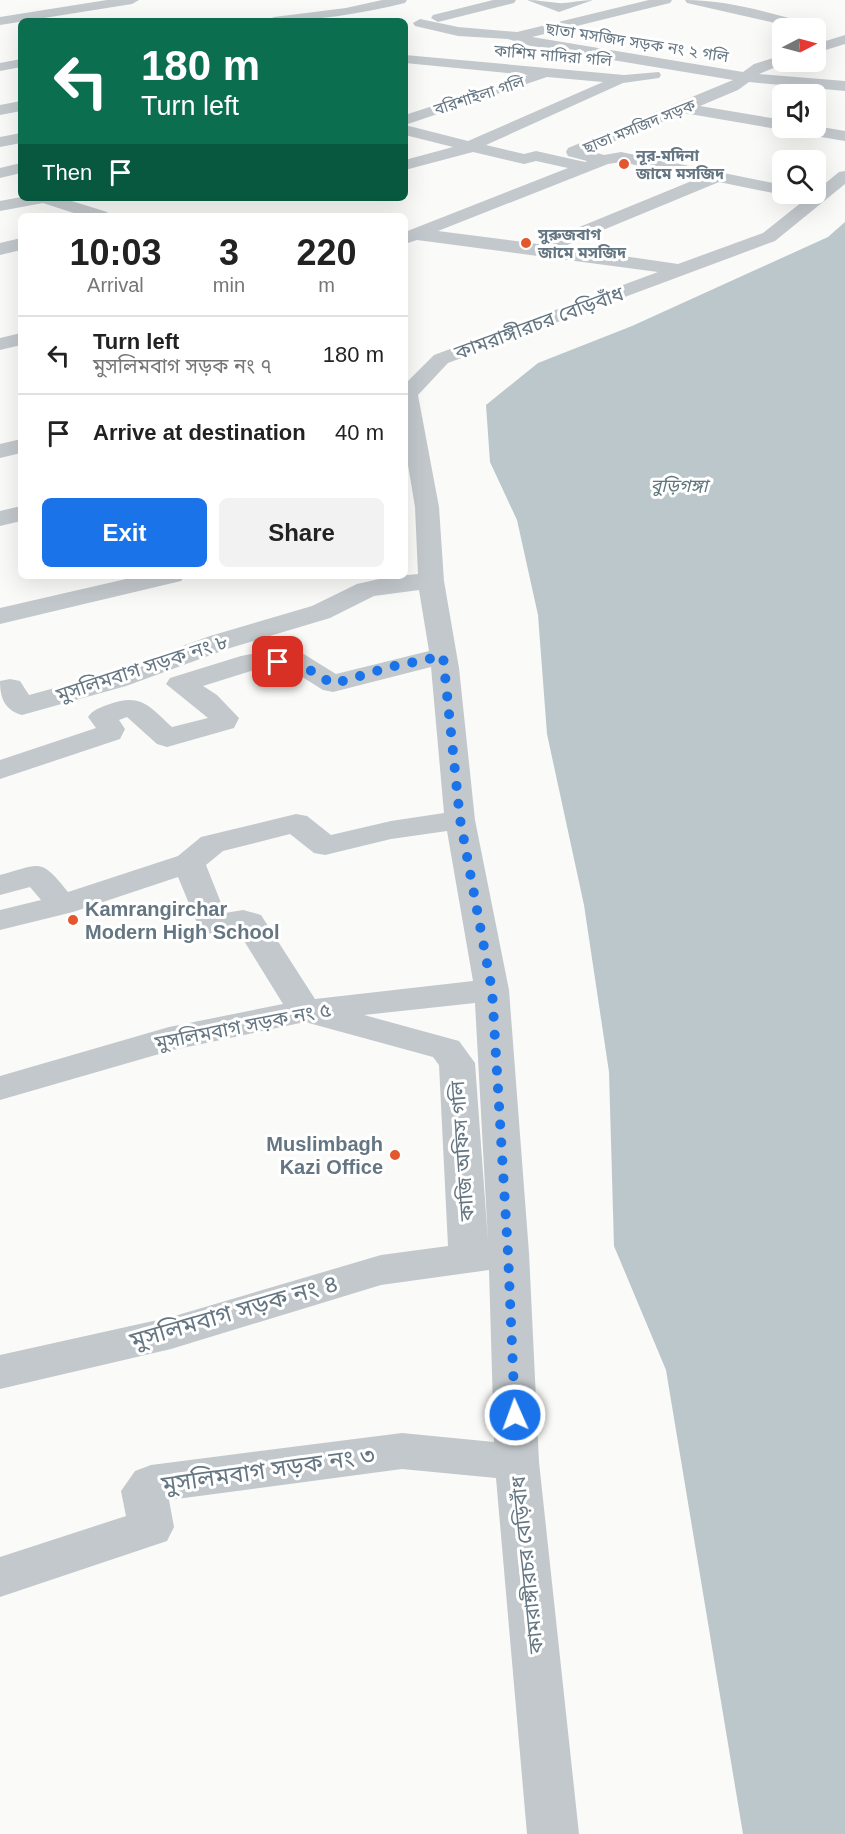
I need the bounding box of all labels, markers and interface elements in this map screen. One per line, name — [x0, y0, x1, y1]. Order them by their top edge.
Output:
street label: ছাতা মসজিদ সড়ক নং ২ গলি — [543, 18, 730, 65]
north arrow — [772, 18, 826, 72]
map controls — [772, 18, 826, 204]
street label: কাশিম নাদিরা গলি — [492, 41, 613, 69]
icon: left — [42, 42, 120, 120]
text: 180 m — [141, 42, 260, 89]
street label: বরিশাইলা গলি — [431, 72, 527, 118]
button: sound — [772, 84, 826, 138]
text: Turn left — [141, 91, 239, 121]
street label: ছাতা মসজিদ সড়ক — [579, 95, 699, 157]
place label: নূর-মদিনা জামে মসজিদ — [635, 147, 725, 182]
button: search — [772, 150, 826, 204]
icon: arrive — [104, 156, 137, 189]
marker: নূর-মদিনা জামে মসজিদ — [617, 157, 631, 171]
text: Then — [42, 160, 92, 185]
place label: সুরুজবাগ জামে মসজিদ — [537, 226, 627, 261]
text: 10:03 — [69, 232, 161, 273]
text: 3 — [219, 232, 239, 273]
text: 220 — [296, 232, 357, 273]
marker: সুরুজবাগ জামে মসজিদ — [519, 236, 533, 250]
text: Arrival — [87, 274, 144, 296]
text: min — [213, 274, 245, 296]
text: m — [318, 274, 335, 296]
street label: কামরাঙ্গীরচর বেড়িবাঁধ — [450, 281, 627, 364]
text: Turn left — [93, 329, 179, 354]
icon: left — [42, 339, 75, 372]
text: 180 m — [323, 342, 384, 367]
text: মুসলিমবাগ সড়ক নং ৭ — [93, 355, 272, 377]
icon: arrive — [42, 417, 75, 450]
text: Arrive at destination — [93, 420, 306, 445]
text: 40 m — [335, 420, 384, 445]
water label: বুড়িগঙ্গা — [650, 475, 711, 497]
button: Exit — [42, 498, 207, 567]
button: Share — [219, 498, 384, 567]
street label: মুসলিমবাগ সড়ক নং ৮ — [52, 629, 231, 707]
pin — [252, 636, 303, 687]
icon: arrive — [261, 645, 294, 678]
place label: Kamrangirchar Modern High School — [85, 898, 279, 943]
marker: Kamrangirchar Modern High School — [66, 913, 80, 927]
street label: মুসলিমবাগ সড়ক নং ৫ — [152, 997, 333, 1055]
street label: কাজি অফিস গলি — [445, 1080, 478, 1223]
place label: Muslimbagh Kazi Office — [266, 1133, 383, 1178]
marker: Muslimbagh Kazi Office — [388, 1148, 402, 1162]
street label: মুসলিমবাগ সড়ক নং ৪ — [126, 1269, 341, 1355]
position arrow — [483, 1383, 547, 1447]
street label: মুসলিমবাগ সড়ক নং ৩ — [159, 1441, 376, 1499]
street label: কামরাঙ্গীরচর বেড়িবাঁধ — [506, 1474, 547, 1656]

